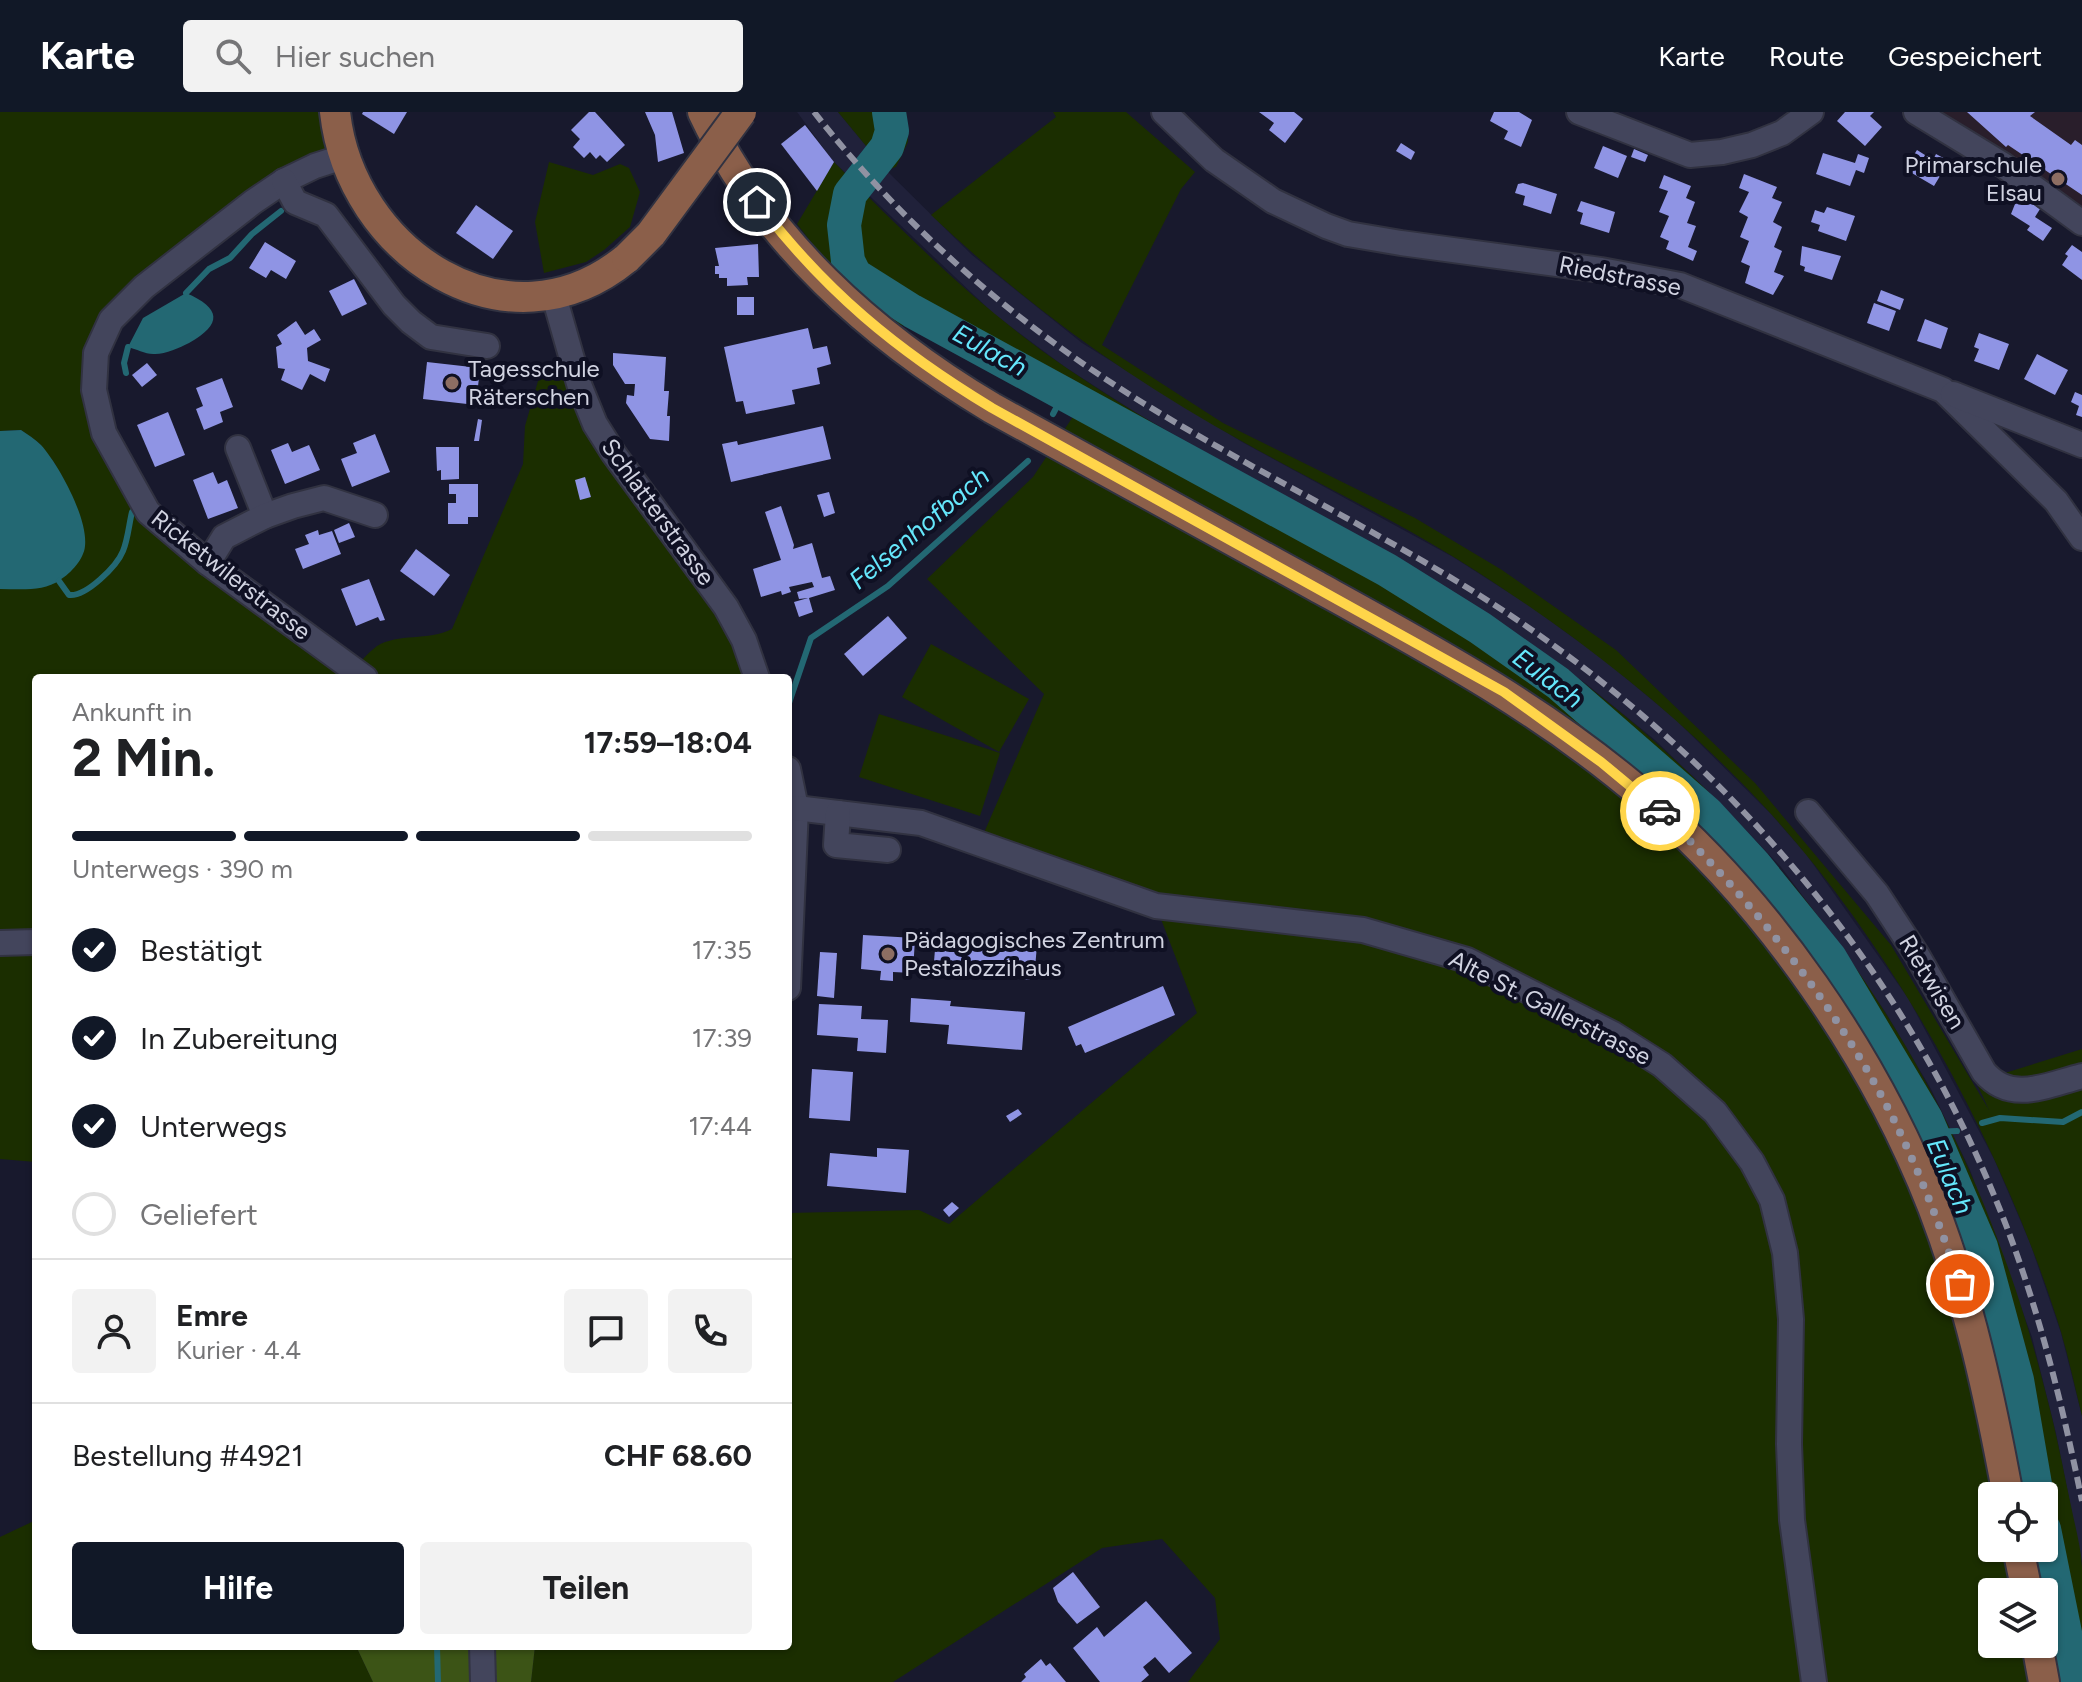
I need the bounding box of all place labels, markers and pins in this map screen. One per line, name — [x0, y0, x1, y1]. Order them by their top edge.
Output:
place label: Primarschule Elsau — [1904, 150, 2042, 207]
pin — [723, 168, 791, 236]
marker: Primarschule Elsau — [2049, 170, 2067, 188]
place label: Tagesschule Räterschen — [468, 354, 600, 411]
marker: Tagesschule Räterschen — [443, 374, 461, 392]
place label: Pädagogisches Zentrum Pestalozzihaus — [904, 925, 1165, 982]
marker: Pädagogisches Zentrum Pestalozzihaus — [879, 945, 897, 963]
pin — [1926, 1250, 1994, 1318]

